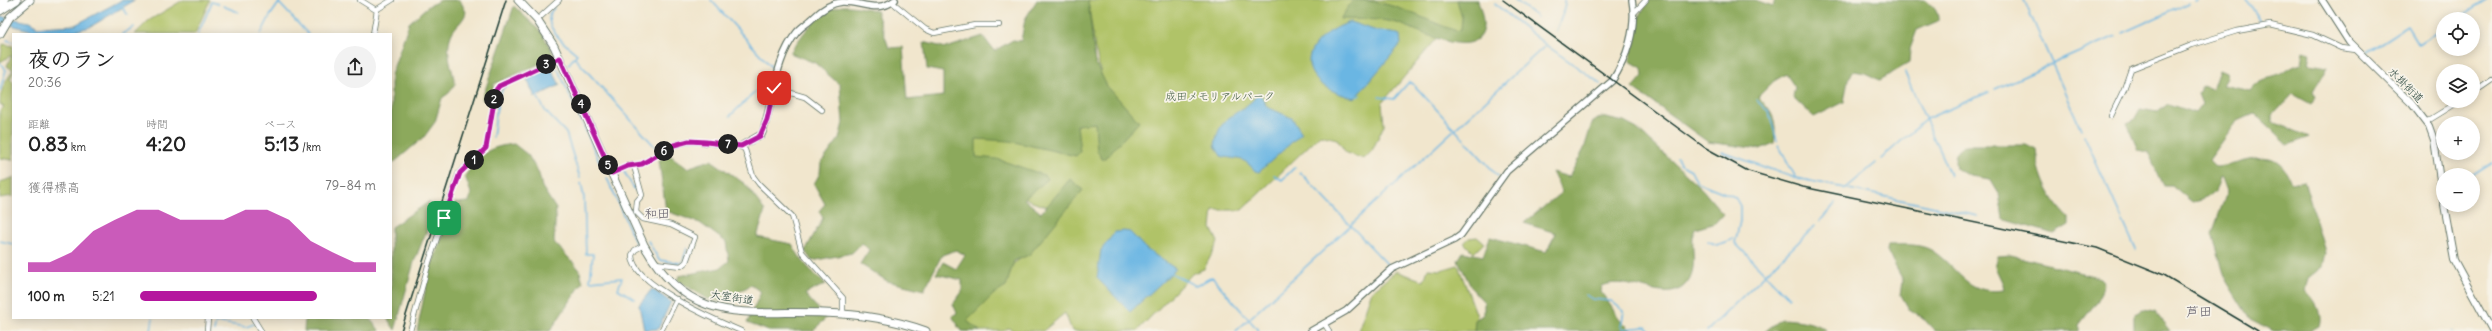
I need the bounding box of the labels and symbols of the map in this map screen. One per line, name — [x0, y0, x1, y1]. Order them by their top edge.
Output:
pin: 3 — [536, 54, 556, 74]
street label: 水掛街道 — [2385, 64, 2427, 106]
pin — [757, 71, 791, 105]
pin: 2 — [484, 89, 504, 109]
park label: 成田メモリアルパーク — [1165, 89, 1275, 103]
pin: 4 — [571, 94, 591, 114]
pin: 7 — [718, 134, 738, 154]
pin: 6 — [654, 141, 674, 161]
pin: 1 — [464, 150, 484, 170]
pin: 5 — [598, 155, 618, 175]
pin — [427, 201, 461, 235]
district label: 和田 — [644, 205, 670, 222]
street label: 大室街道 — [709, 287, 755, 307]
district label: 芦田 — [2186, 303, 2212, 320]

